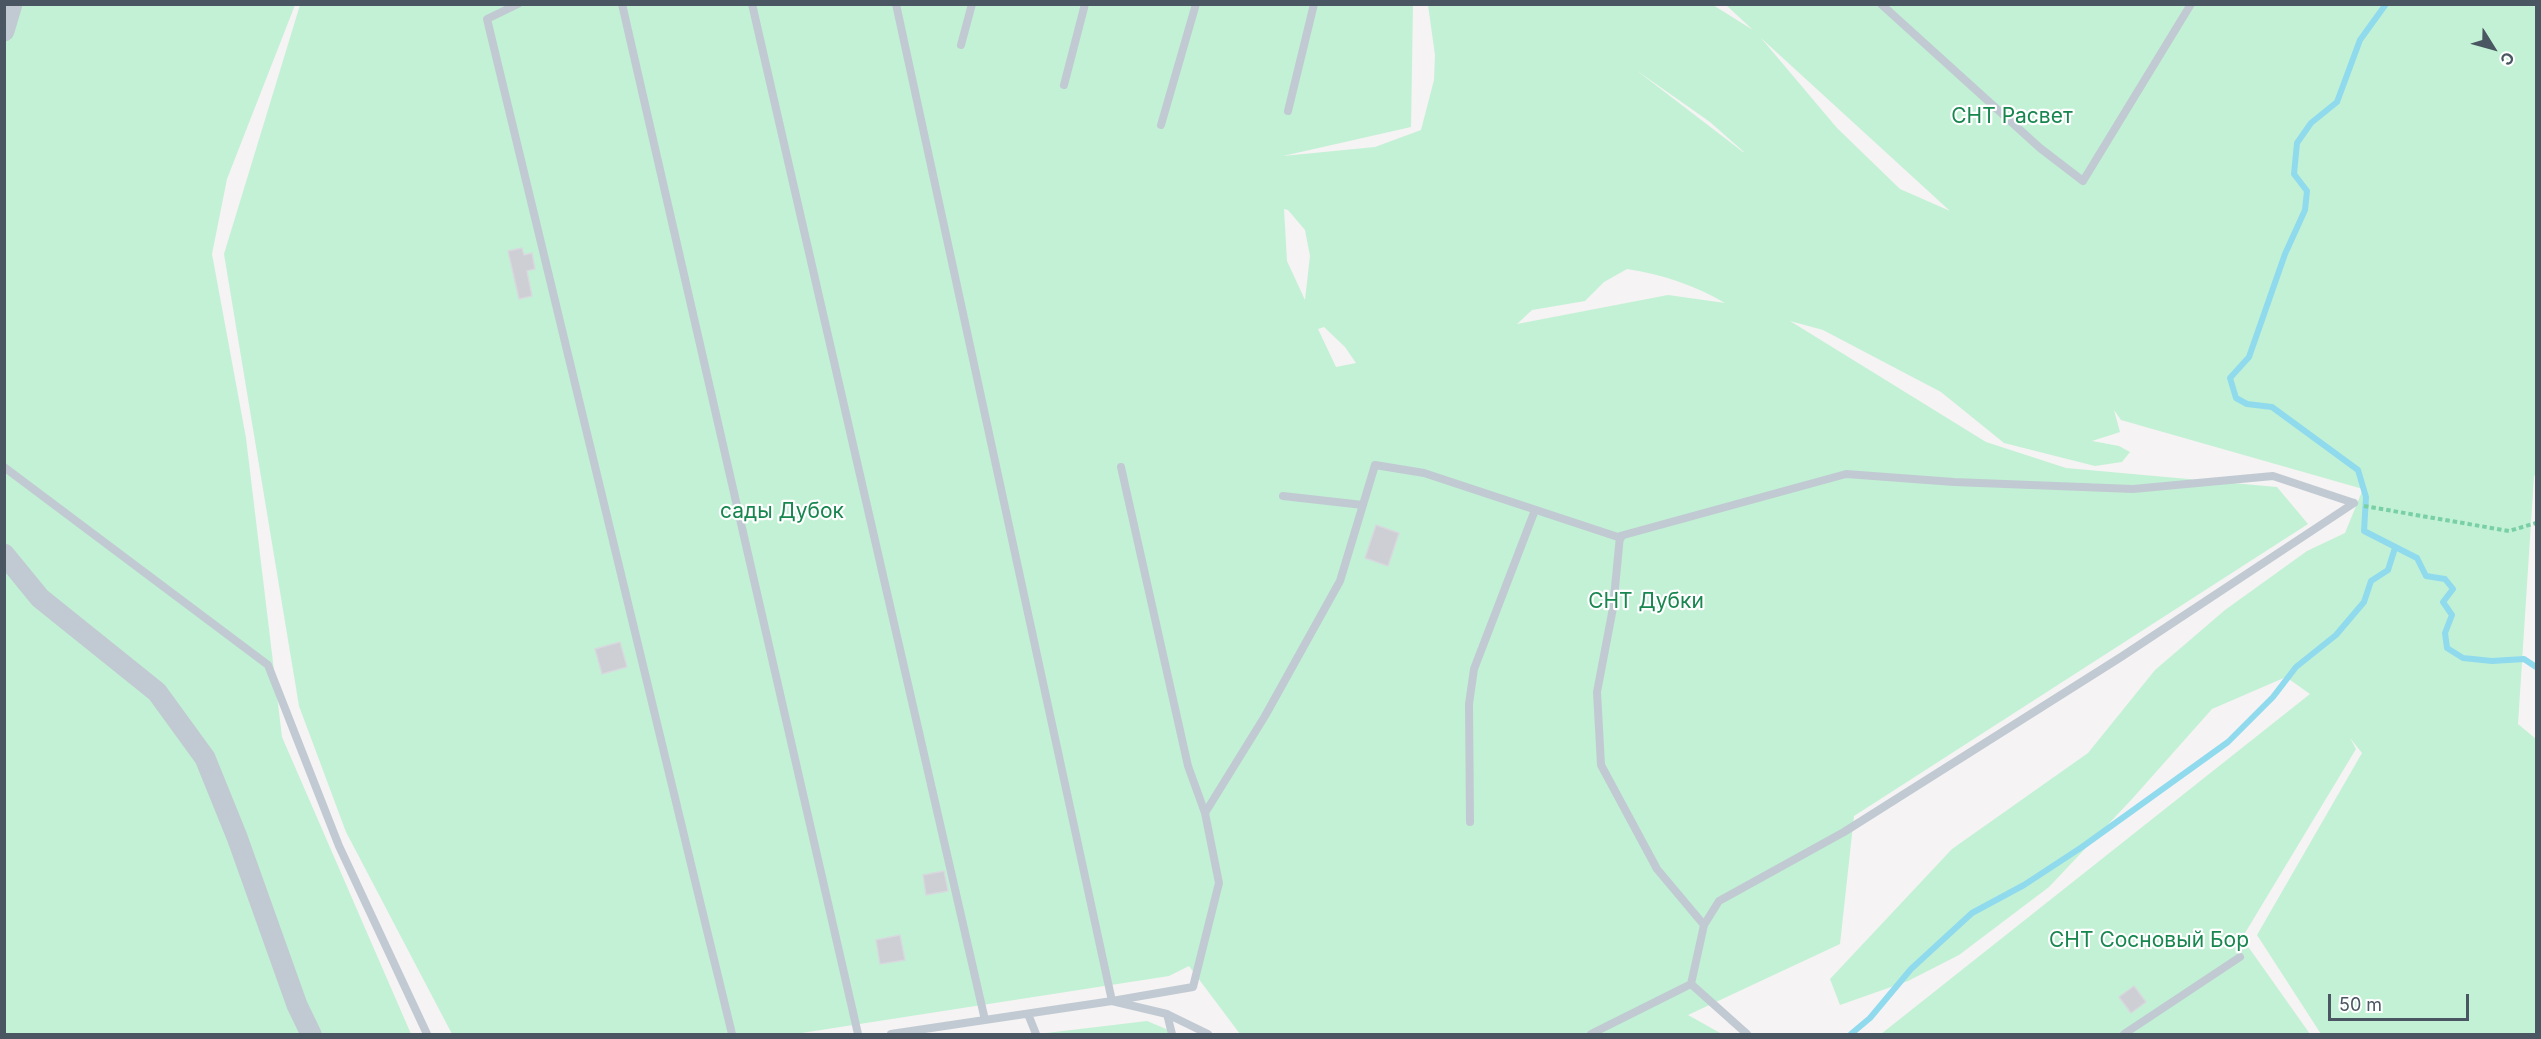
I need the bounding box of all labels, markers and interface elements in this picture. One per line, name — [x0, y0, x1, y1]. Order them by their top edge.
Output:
north arrow — [2463, 18, 2523, 78]
text: С — [2496, 48, 2519, 70]
park label: СНТ Расвет — [1951, 104, 2073, 130]
park label: сады Дубок — [720, 499, 844, 525]
park label: СНТ Дубки — [1588, 589, 1704, 615]
park label: СНТ Сосновый Бор — [2049, 928, 2249, 954]
scale bar — [2331, 982, 2472, 1020]
text: 50 m — [2339, 994, 2382, 1015]

